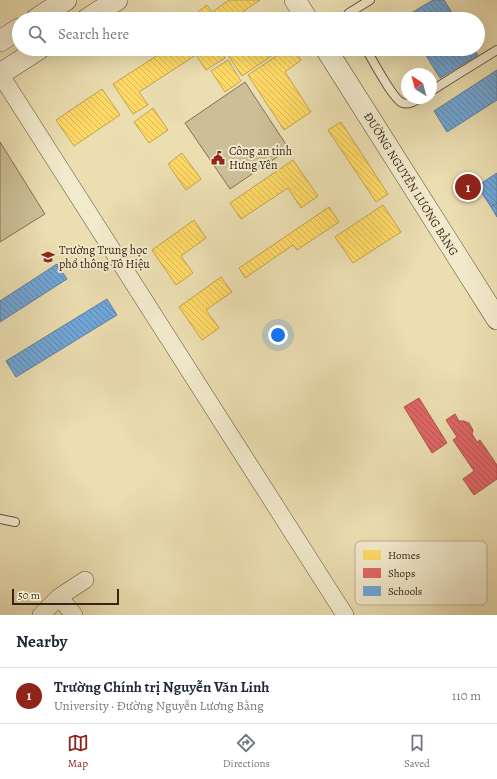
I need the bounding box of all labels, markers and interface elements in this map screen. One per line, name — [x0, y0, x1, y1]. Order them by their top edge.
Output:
search box — [12, 12, 485, 56]
icon: search — [26, 23, 48, 45]
text: Search here — [58, 24, 129, 44]
north arrow — [401, 68, 437, 104]
street label: ĐƯỜNG NGUYỄN LƯƠNG BẰNG — [360, 109, 463, 259]
place label: Công an tỉnh Hưng Yên — [229, 143, 293, 173]
public building icon: Công an tỉnh Hưng Yên — [210, 150, 226, 166]
pin: 1 — [455, 172, 481, 202]
place label: Trường Trung học phổ thông Tô Hiệu — [59, 242, 150, 272]
school or university icon: Trường Trung học phổ thông Tô Hiệu — [40, 249, 56, 265]
your location — [268, 325, 288, 345]
legend — [355, 541, 487, 605]
text: Homes — [388, 548, 420, 563]
text: Shops — [388, 566, 415, 581]
text: Schools — [388, 584, 422, 599]
scale bar — [12, 587, 119, 606]
text: 50 m — [18, 588, 40, 603]
text: Nearby — [16, 630, 67, 653]
text: Trường Chính trị Nguyễn Văn Linh — [54, 677, 269, 697]
text: 1 — [27, 687, 31, 704]
text: 110 m — [452, 687, 481, 704]
text: University · Đường Nguyễn Lương Bằng — [54, 697, 264, 714]
tab: Map — [67, 732, 89, 771]
tab: Directions — [223, 732, 270, 771]
tab: Saved — [404, 732, 430, 771]

